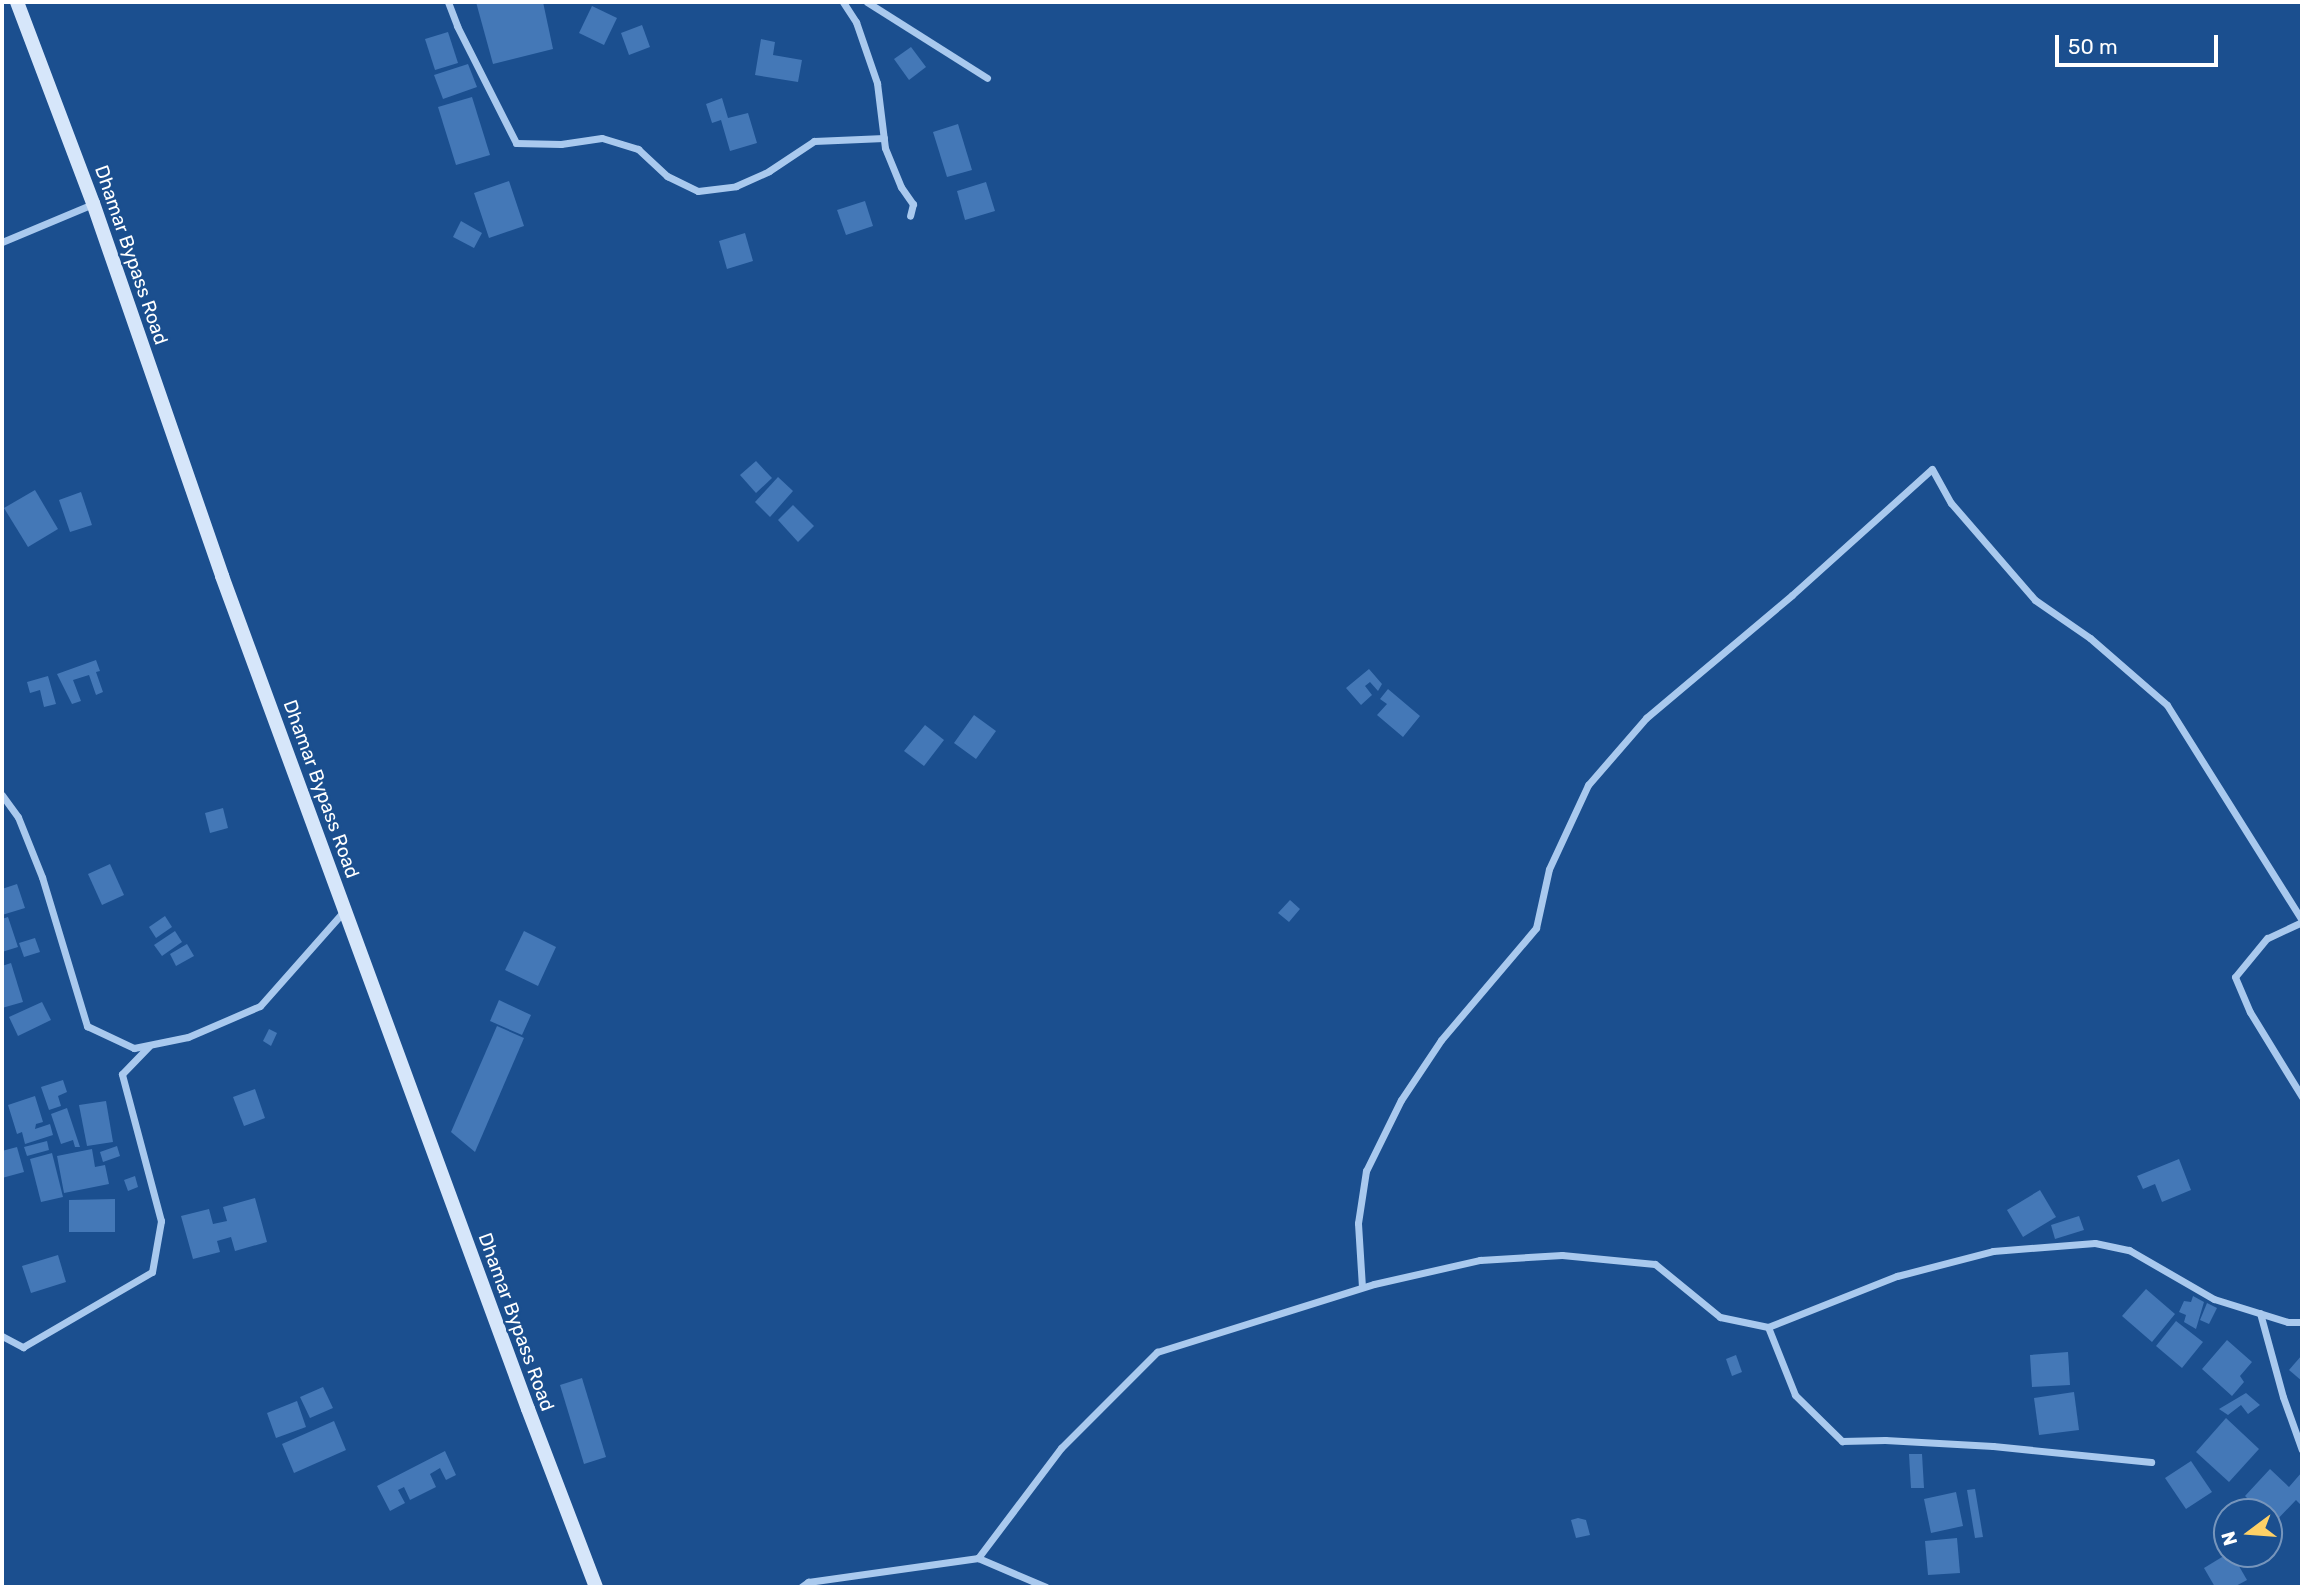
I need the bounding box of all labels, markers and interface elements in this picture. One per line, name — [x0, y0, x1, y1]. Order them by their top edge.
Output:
scale bar — [2059, 21, 2222, 65]
text: 50 m — [2068, 34, 2118, 59]
street label: Dhamar Bypass Road — [90, 162, 172, 348]
street label: Dhamar Bypass Road — [278, 697, 364, 881]
street label: Dhamar Bypass Road — [473, 1230, 559, 1414]
north arrow — [2213, 1498, 2283, 1568]
text: N — [2216, 1529, 2242, 1548]

